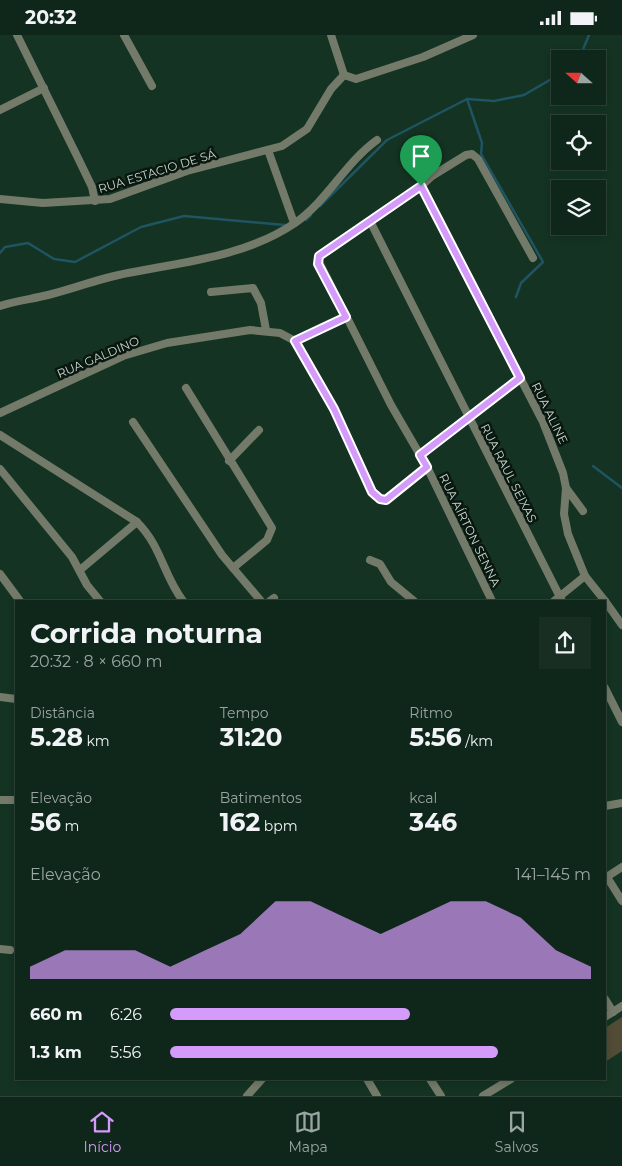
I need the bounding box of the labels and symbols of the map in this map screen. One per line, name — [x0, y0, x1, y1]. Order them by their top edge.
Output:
north arrow — [551, 50, 606, 105]
pin — [400, 135, 442, 186]
street label: RUA ESTACIO DE SÁ — [96, 146, 218, 196]
street label: RUA GALDINO — [55, 333, 141, 381]
street label: RUA ALINE — [529, 380, 571, 446]
street label: RUA RAUL SEIXAS — [478, 421, 540, 525]
street label: RUA AÍRTON SENNA — [436, 471, 504, 589]

